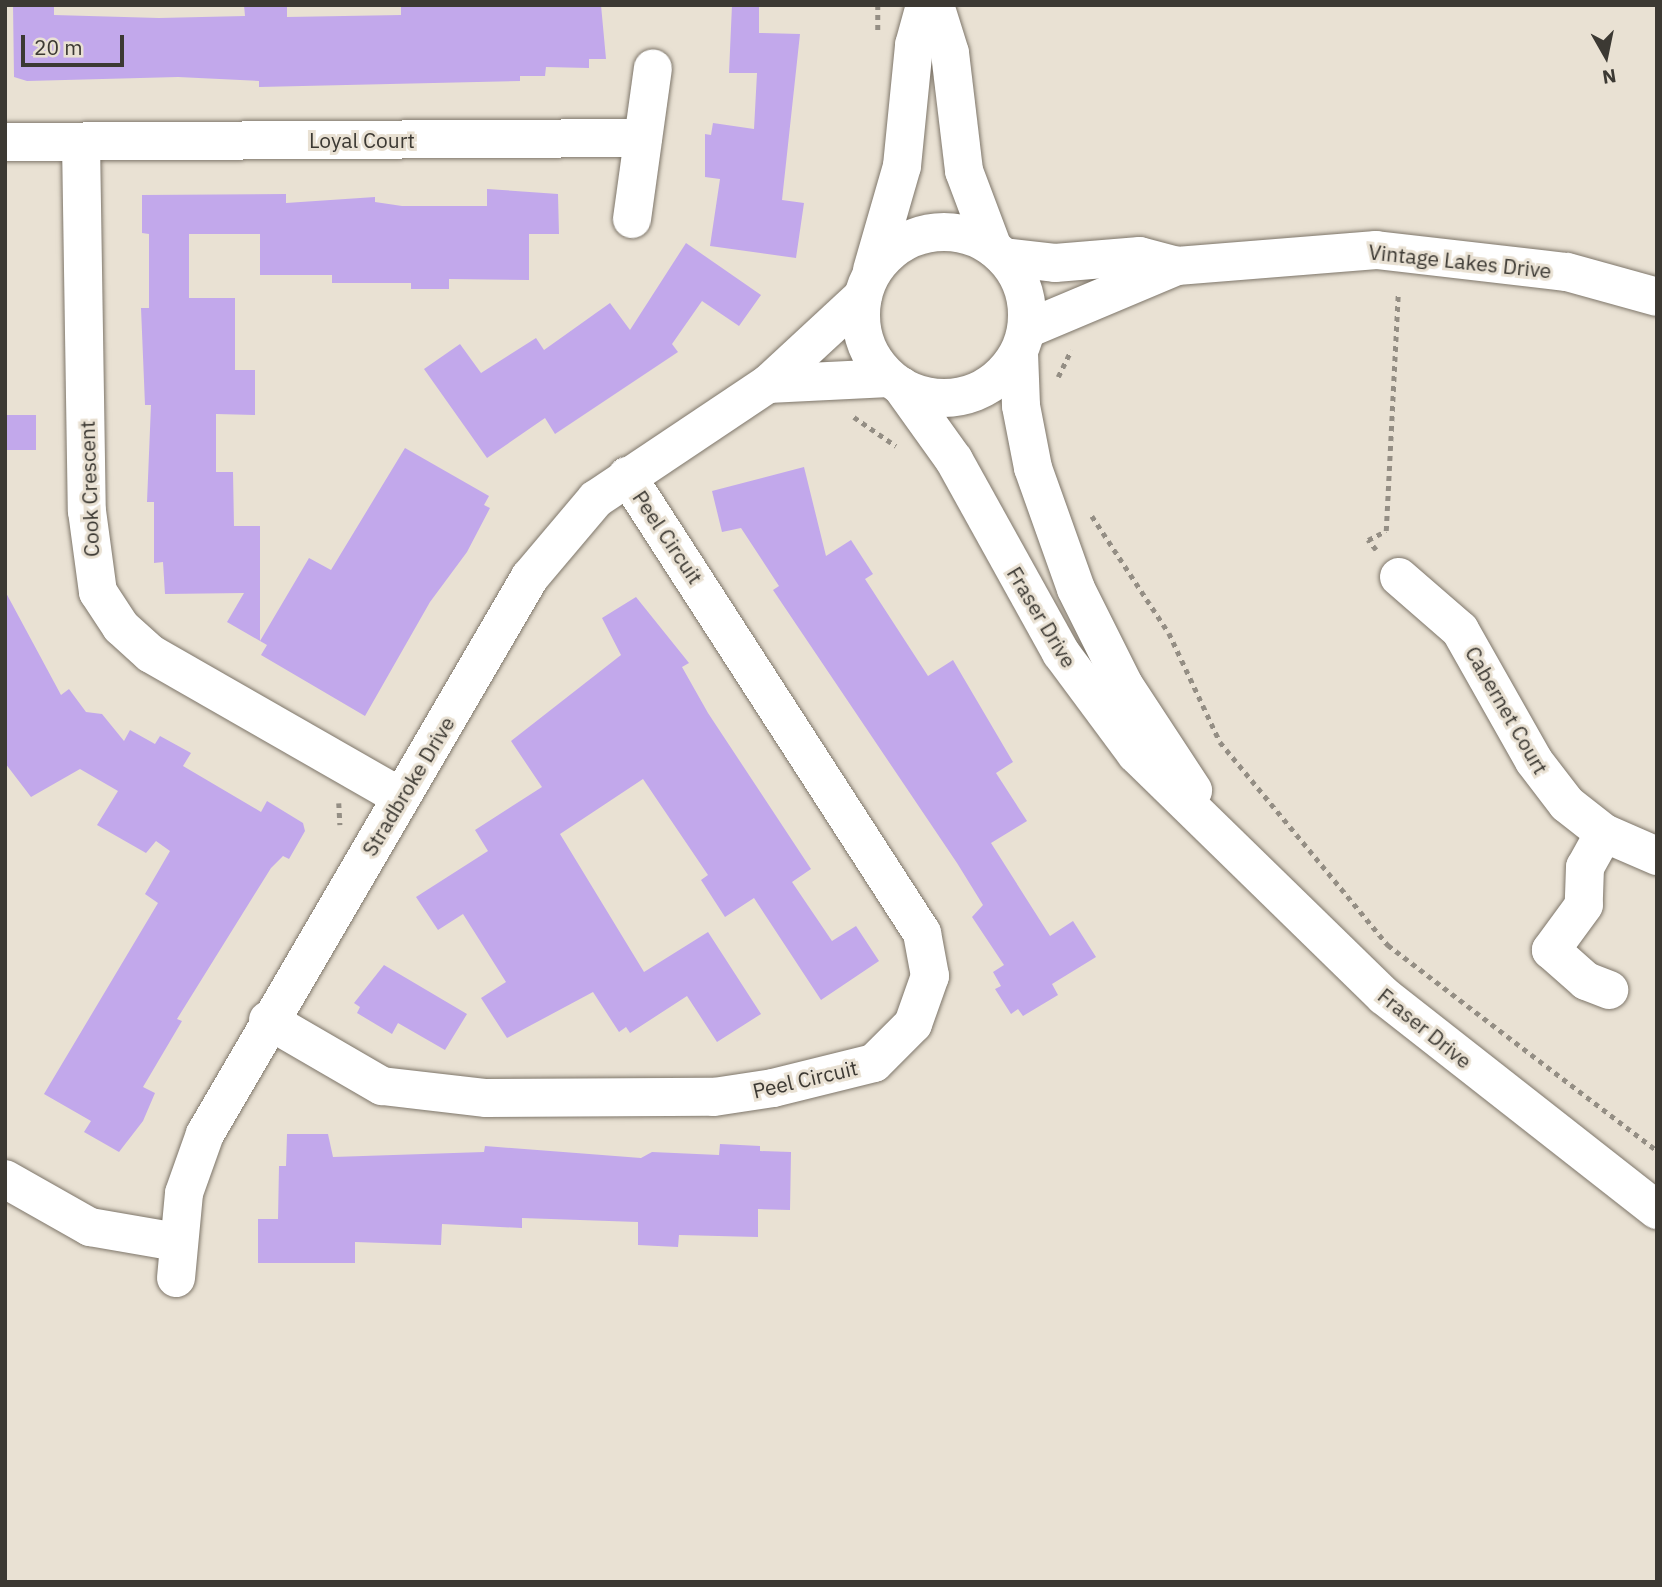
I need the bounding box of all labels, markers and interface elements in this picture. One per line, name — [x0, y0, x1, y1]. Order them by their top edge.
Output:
scale bar — [24, 21, 128, 65]
north arrow — [1571, 21, 1641, 91]
text: 20 m — [34, 33, 83, 61]
text: N — [1601, 64, 1618, 90]
street label: Loyal Court — [309, 127, 415, 153]
street label: Vintage Lakes Drive — [1367, 239, 1553, 283]
street label: Cook Crescent — [74, 420, 104, 558]
street label: Peel Circuit — [628, 486, 708, 588]
street label: Fraser Drive — [1002, 562, 1082, 672]
street label: Cabernet Court — [1460, 642, 1554, 778]
street label: Stradbroke Drive — [356, 712, 460, 860]
street label: Fraser Drive — [1373, 983, 1477, 1073]
street label: Peel Circuit — [750, 1055, 860, 1103]

